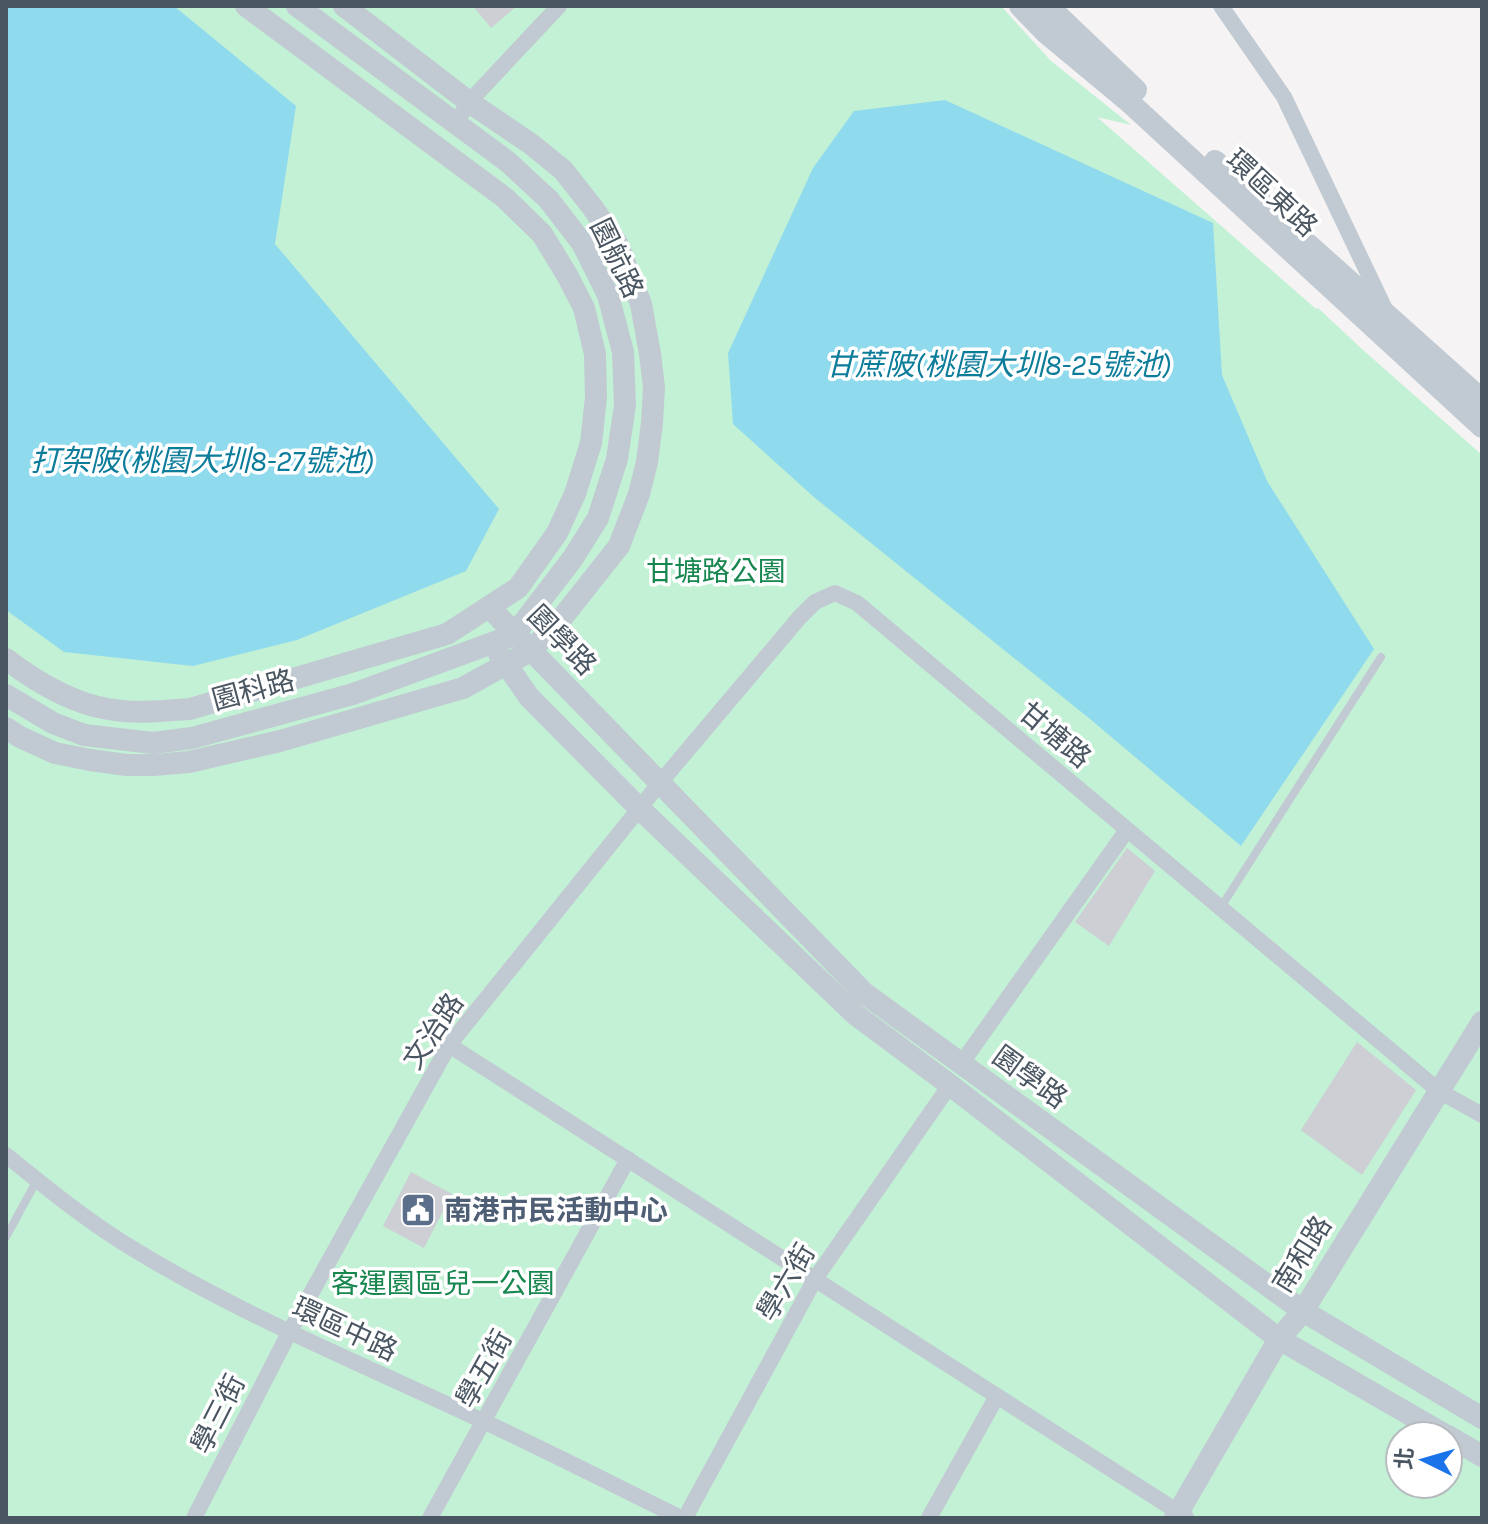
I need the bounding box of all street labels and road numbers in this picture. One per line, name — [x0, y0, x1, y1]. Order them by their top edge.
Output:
street label: 環區東路 — [1220, 143, 1324, 243]
street label: 園航路 — [584, 213, 650, 303]
street label: 園學路 — [521, 598, 603, 682]
street label: 園科路 — [208, 663, 298, 717]
street label: 甘塘路 — [1012, 695, 1098, 775]
street label: 文治路 — [396, 987, 470, 1075]
street label: 園學路 — [986, 1039, 1074, 1115]
street label: 南和路 — [1266, 1210, 1338, 1298]
street label: 學六街 — [750, 1237, 822, 1327]
street label: 環區中路 — [287, 1290, 403, 1368]
street label: 學五街 — [449, 1324, 519, 1414]
street label: 學三街 — [184, 1369, 252, 1459]

